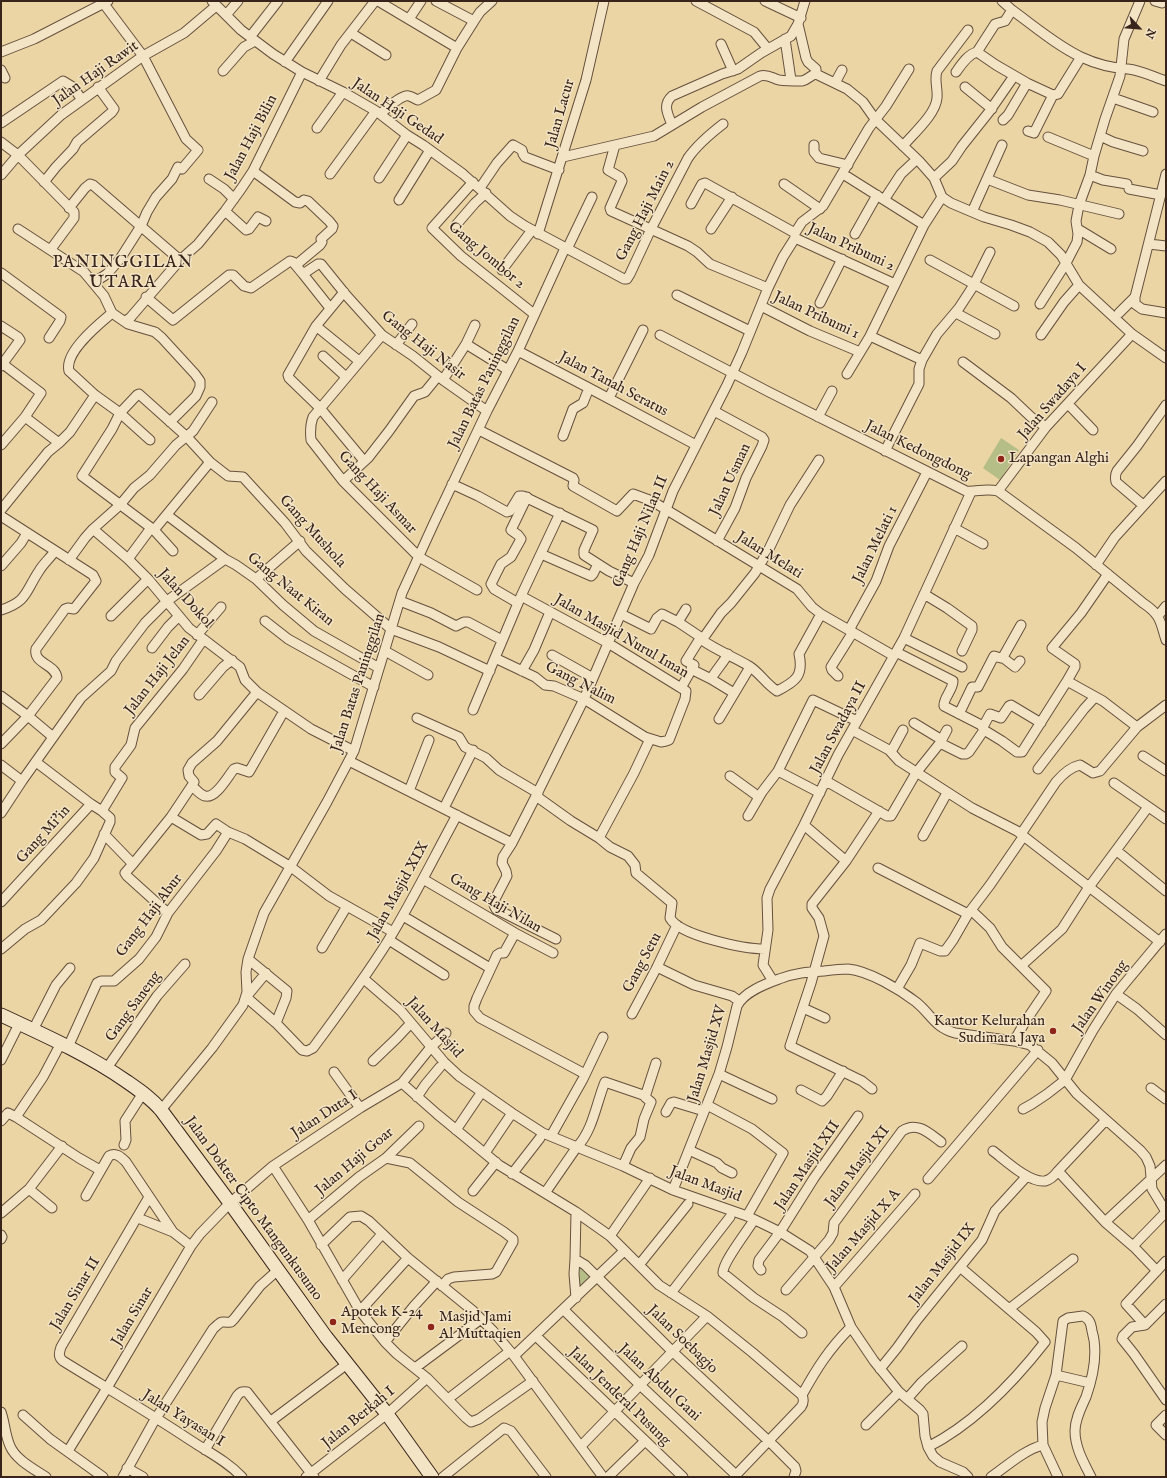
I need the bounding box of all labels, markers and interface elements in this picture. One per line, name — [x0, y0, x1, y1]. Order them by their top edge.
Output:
north arrow — [1119, 8, 1159, 48]
text: N — [1141, 26, 1158, 41]
street label: Jalan Haji Rawit — [50, 38, 142, 110]
street label: Jalan Haji Gedad — [348, 75, 446, 149]
street label: Jalan Lacur — [543, 77, 579, 151]
street label: Jalan Haji Bilin — [222, 92, 282, 184]
street label: Gang Haji Main 2 — [613, 157, 679, 265]
street label: Gang Jombor 2 — [444, 219, 528, 293]
street label: Jalan Pribumi 2 — [805, 220, 897, 276]
district label: PANINGGILAN UTARA — [53, 254, 193, 294]
street label: Jalan Pribumi 1 — [770, 288, 862, 344]
street label: Gang Haji Nasir — [377, 308, 469, 384]
street label: Jalan Batas Paninggilan — [445, 314, 525, 452]
street label: Jalan Tanah Seratus — [555, 349, 671, 421]
street label: Jalan Swadaya I — [1015, 360, 1091, 444]
street label: Jalan Kedongdong — [862, 417, 974, 485]
street label: Jalan Usman — [706, 441, 756, 519]
street label: Gang Haji Asmar — [334, 448, 420, 538]
place label: Lapangan Alghi — [1009, 450, 1109, 468]
marker: Lapangan Alghi — [996, 454, 1006, 464]
street label: Gang Haji Nilan II — [609, 473, 673, 591]
street label: Gang Mushola — [275, 492, 349, 572]
street label: Jalan Melati 1 — [850, 504, 902, 586]
street label: Jalan Melati — [733, 529, 805, 583]
street label: Gang Naat Kiran — [243, 549, 337, 631]
street label: Jalan Dokol — [154, 565, 216, 633]
street label: Jalan Masjid Nurul Iman — [551, 591, 691, 683]
street label: Jalan Batas Paninggilan — [328, 611, 390, 755]
street label: Jalan Haji Jelan — [122, 633, 194, 719]
street label: Gang Nalim — [542, 659, 618, 709]
street label: Jalan Swadaya II — [807, 679, 871, 777]
street label: Gang Mi'in — [13, 802, 75, 868]
street label: Jalan Masjid XIX — [365, 839, 433, 943]
street label: Gang Haji Nilan — [446, 870, 544, 938]
street label: Gang Haji Abur — [113, 871, 187, 961]
street label: Gang Setu — [620, 930, 666, 996]
street label: Jalan Winong — [1069, 957, 1133, 1037]
street label: Gang Saneng — [102, 968, 166, 1046]
street label: Jalan Masjid — [402, 994, 466, 1062]
street label: Jalan Masjid XV — [685, 1003, 731, 1105]
place label: Kantor Kelurahan Sudimara Jaya — [934, 1013, 1045, 1048]
marker: Kantor Kelurahan Sudimara Jaya — [1048, 1026, 1058, 1036]
street label: Jalan Duta I — [289, 1087, 361, 1143]
street label: Jalan Dokter Cipto Mangunkusumo — [180, 1113, 326, 1305]
street label: Jalan Masjid XII — [772, 1118, 844, 1214]
street label: Jalan Masjid XI — [822, 1123, 894, 1211]
street label: Jalan Haji Goar — [312, 1124, 398, 1200]
street label: Jalan Masjid — [667, 1163, 743, 1207]
street label: Jalan Masjid X A — [823, 1186, 905, 1276]
street label: Jalan Masjid IX — [906, 1220, 980, 1308]
street label: Jalan Sinar II — [47, 1254, 105, 1334]
street label: Jalan Sinar — [108, 1284, 158, 1350]
street label: Jalan Soebagjo — [643, 1302, 721, 1378]
place label: Apotek K-24 Mencong — [341, 1304, 423, 1339]
place label: Masjid Jami Al Muttaqien — [439, 1309, 521, 1344]
marker: Apotek K-24 Mencong — [328, 1317, 338, 1327]
marker: Masjid Jami Al Muttaqien — [426, 1322, 436, 1332]
street label: Jalan Abdul Gani — [614, 1340, 704, 1426]
street label: Jalan Jenderal Pusung — [564, 1344, 674, 1450]
street label: Jalan Berkah I — [319, 1383, 399, 1453]
street label: Jalan Yayasan I — [139, 1387, 227, 1451]

